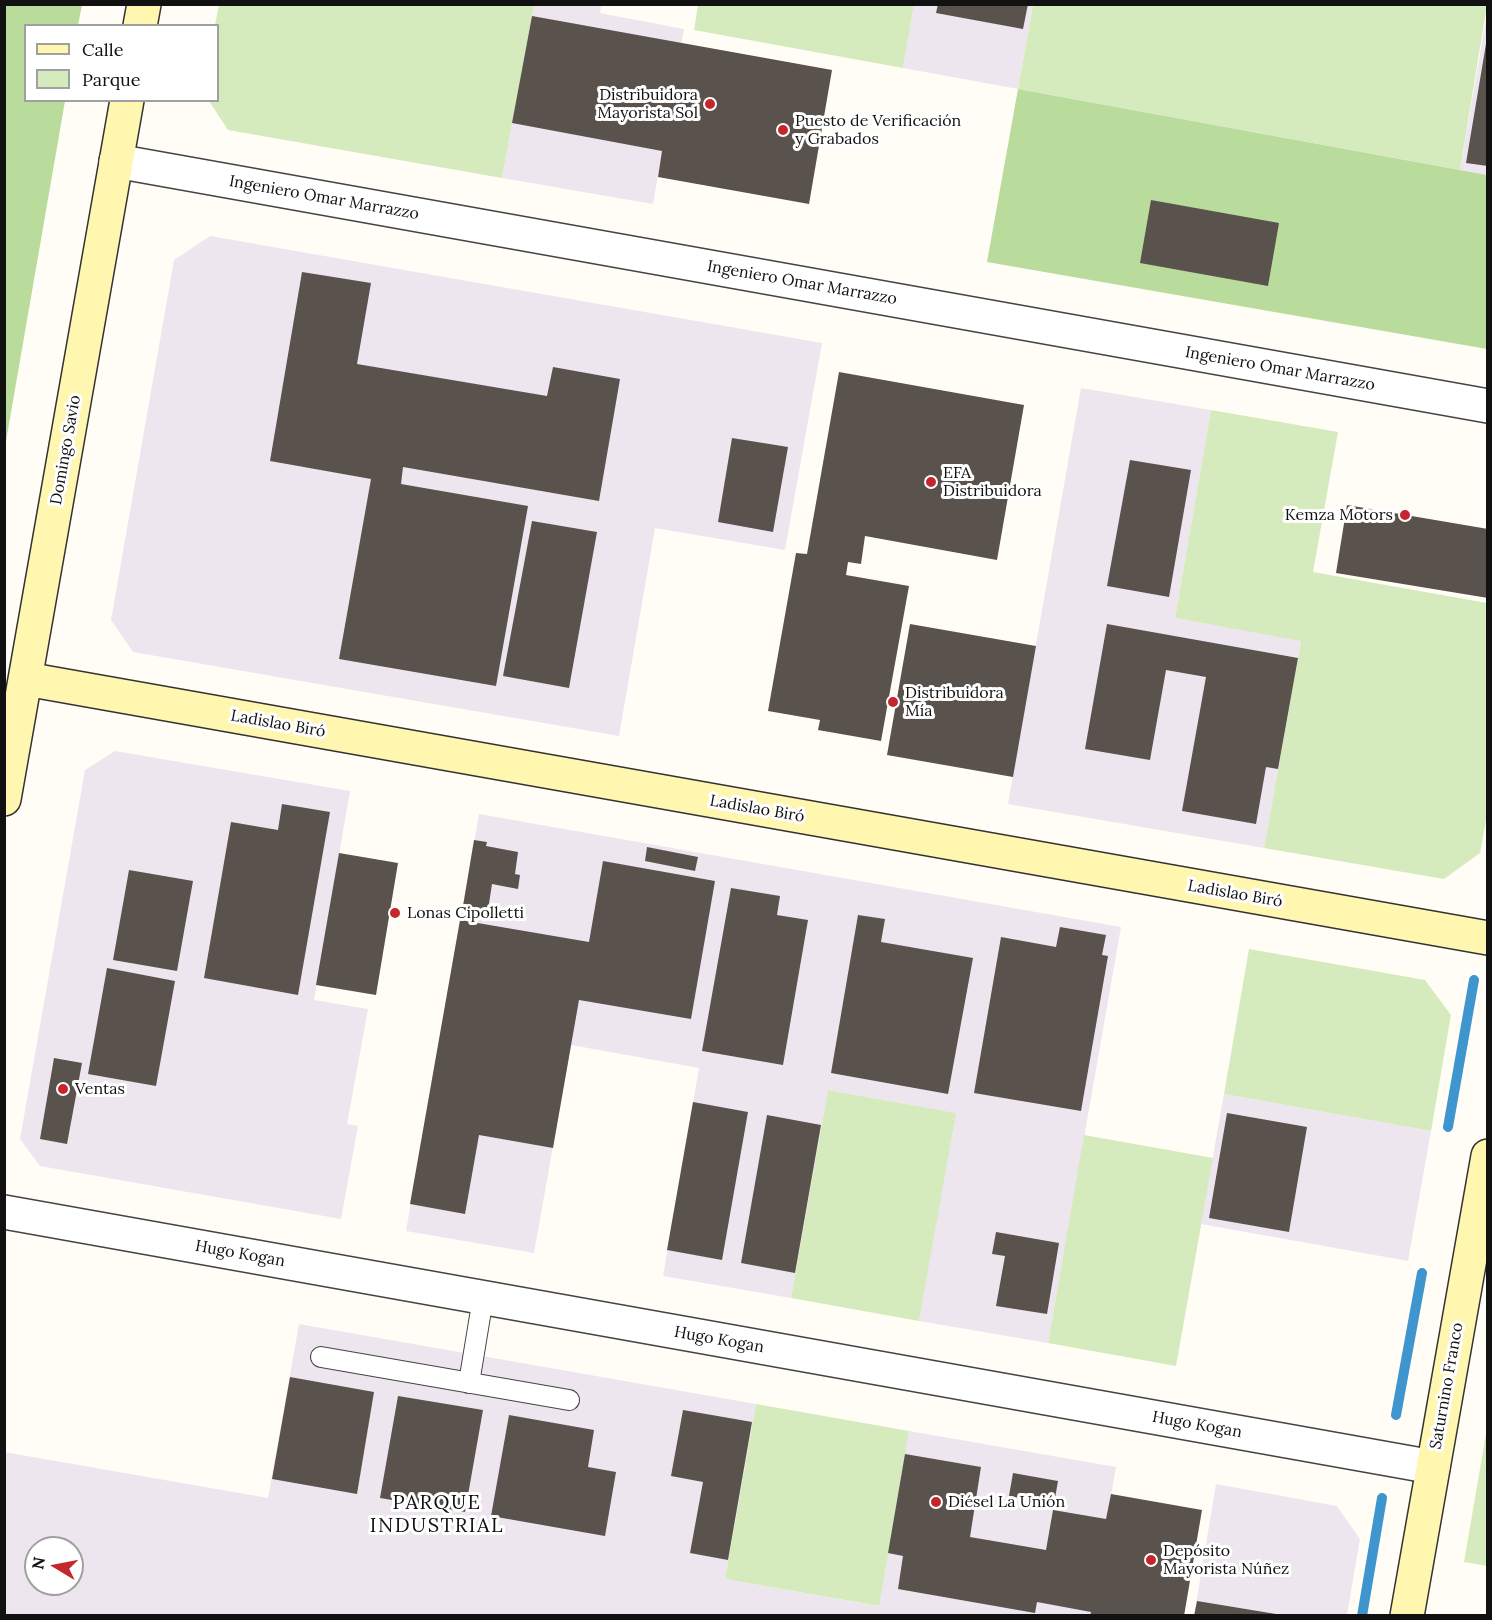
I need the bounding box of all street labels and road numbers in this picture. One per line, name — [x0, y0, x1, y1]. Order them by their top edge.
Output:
street label: Ingeniero Omar Marrazzo — [228, 172, 420, 224]
street label: Ingeniero Omar Marrazzo — [706, 257, 898, 309]
street label: Ingeniero Omar Marrazzo — [1184, 343, 1376, 395]
street label: Domingo Savio — [47, 394, 85, 506]
street label: Ladislao Biró — [229, 706, 327, 742]
street label: Ladislao Biró — [708, 791, 806, 827]
street label: Ladislao Biró — [1186, 876, 1284, 912]
street label: Hugo Kogan — [194, 1237, 286, 1271]
street label: Saturnino Franco — [1426, 1321, 1468, 1451]
street label: Hugo Kogan — [673, 1323, 765, 1357]
street label: Hugo Kogan — [1151, 1408, 1243, 1442]

